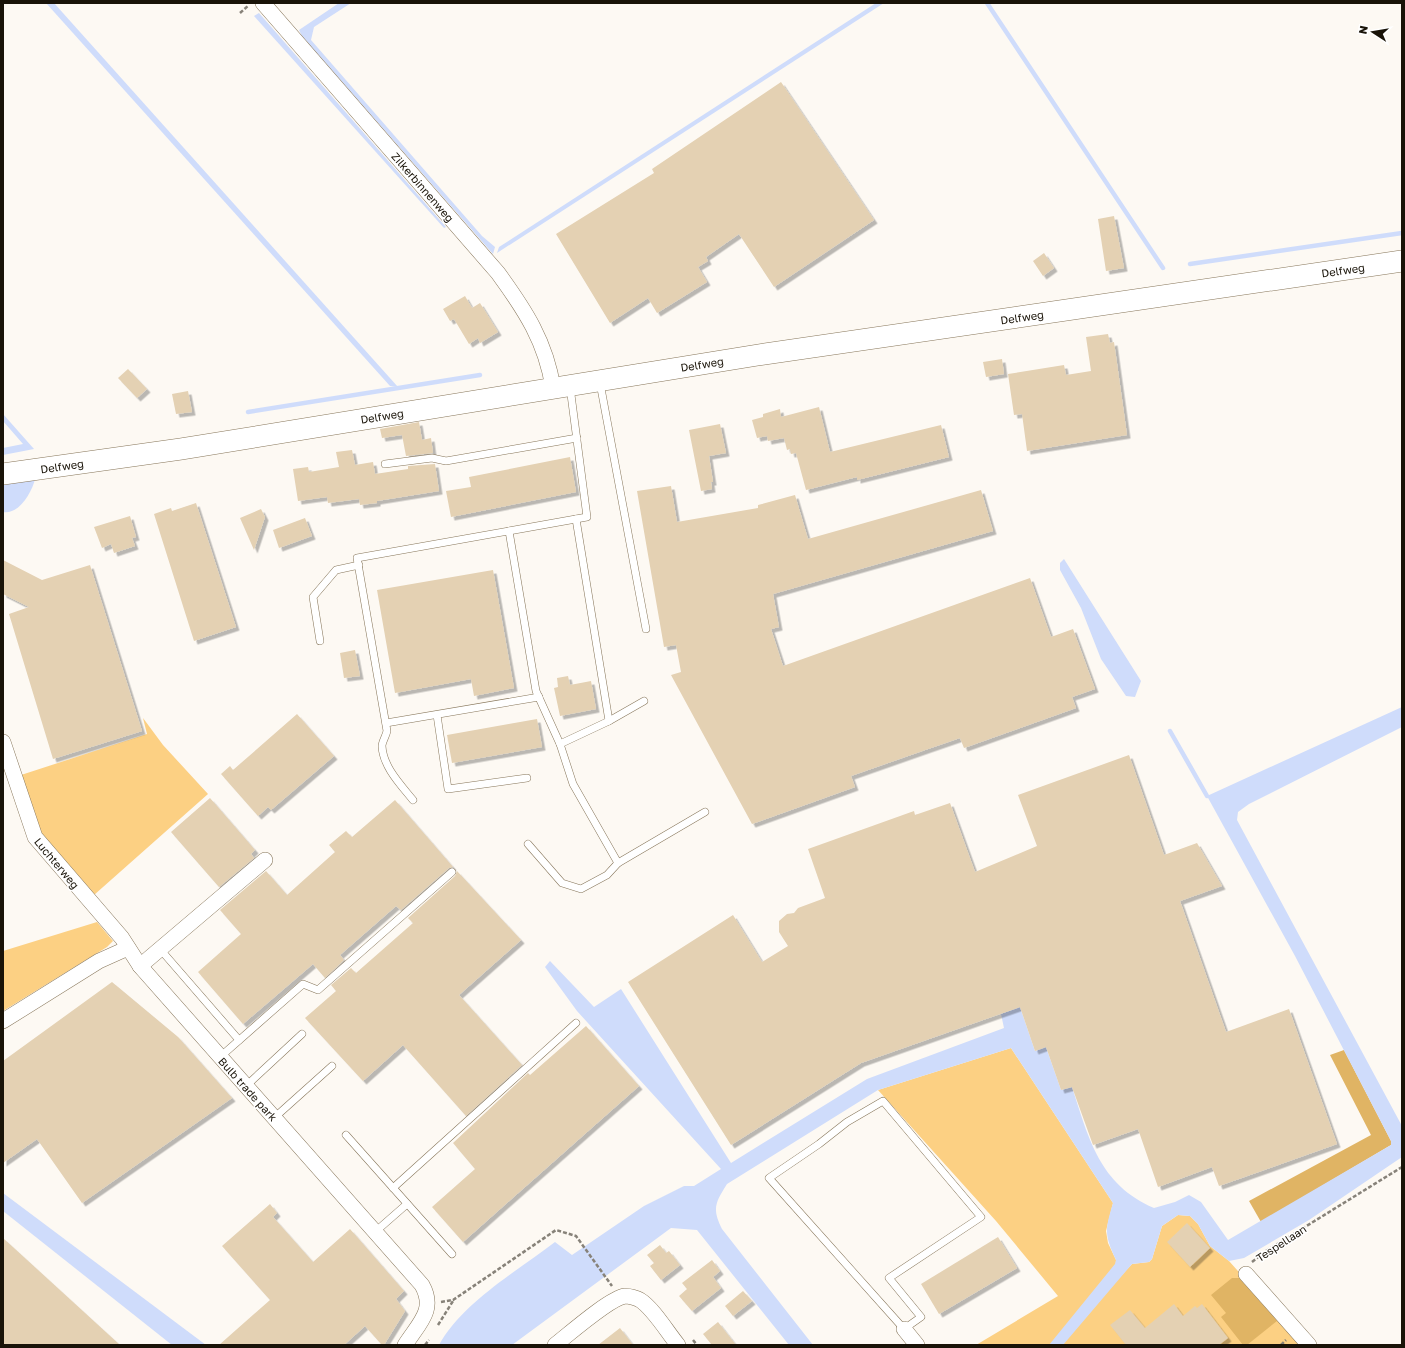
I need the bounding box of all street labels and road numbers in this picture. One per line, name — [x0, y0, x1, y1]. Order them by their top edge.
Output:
street label: Zilkerbinnenweg — [389, 150, 457, 224]
street label: Delfweg — [1321, 261, 1365, 279]
street label: Delfweg — [1000, 308, 1044, 326]
street label: Delfweg — [679, 354, 725, 374]
street label: Delfweg — [359, 406, 405, 426]
street label: Delfweg — [40, 457, 84, 475]
street label: Luchterweg — [32, 835, 82, 891]
street label: Bulb trade park — [216, 1054, 280, 1124]
street label: Tespellaan — [1253, 1222, 1309, 1264]

